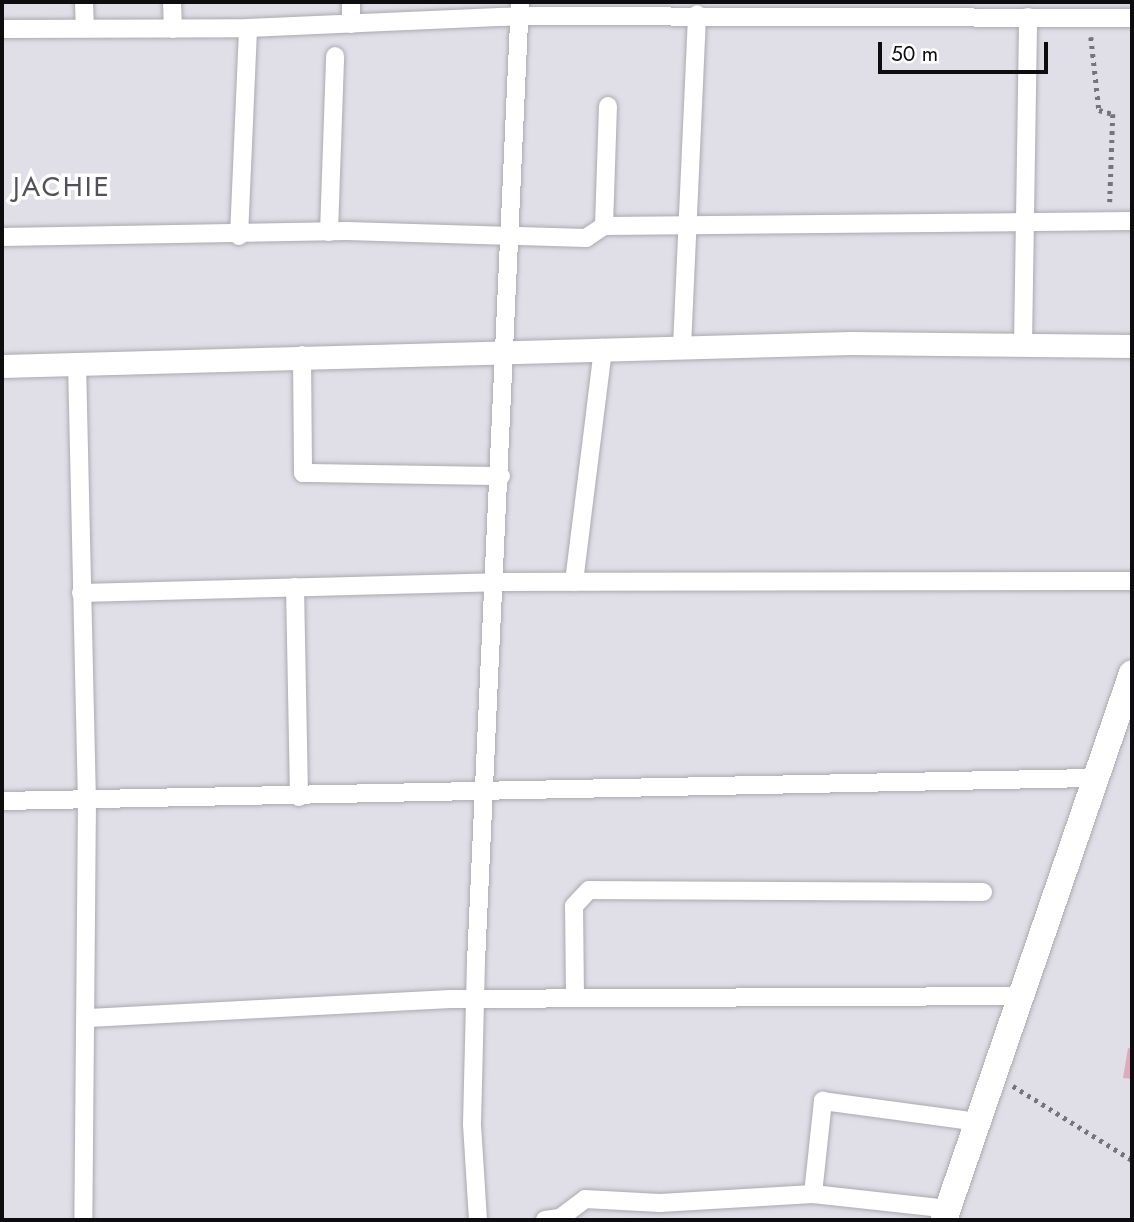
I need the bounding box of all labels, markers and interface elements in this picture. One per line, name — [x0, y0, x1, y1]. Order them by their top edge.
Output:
scale bar — [882, 28, 1052, 72]
text: 50 m — [891, 39, 938, 69]
district label: JACHIE — [14, 170, 110, 204]

